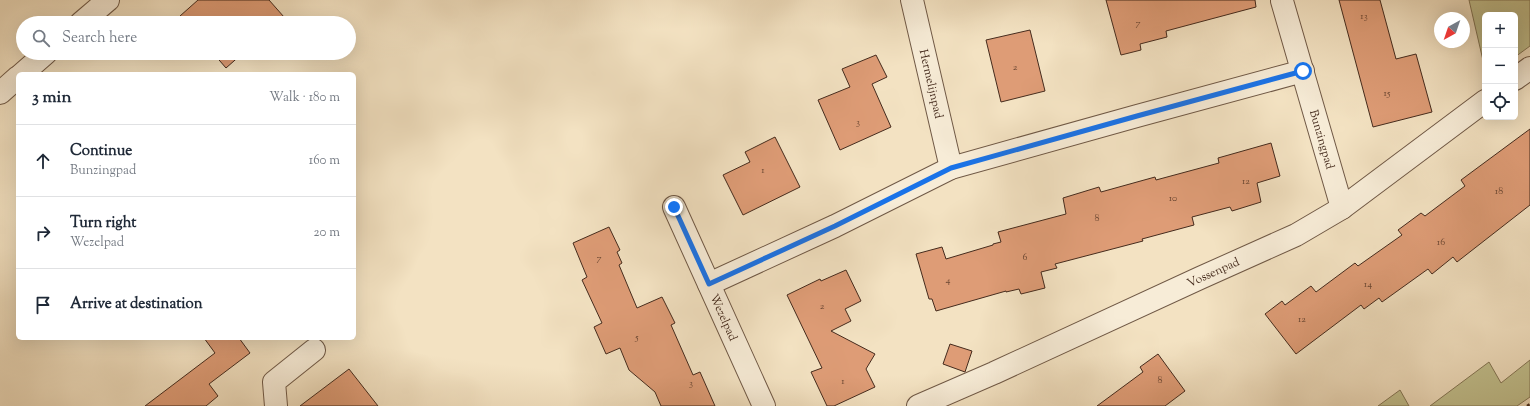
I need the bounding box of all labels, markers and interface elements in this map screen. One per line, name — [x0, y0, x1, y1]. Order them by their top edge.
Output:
house number: 13 — [1360, 9, 1368, 24]
north arrow — [1434, 12, 1470, 48]
map controls — [1482, 12, 1518, 120]
button: + — [1482, 12, 1518, 48]
search box — [16, 16, 356, 60]
house number: 7 — [1135, 16, 1141, 31]
icon: search — [30, 27, 52, 49]
text: Search here — [62, 28, 137, 49]
street label: Hermelijnpad — [914, 47, 947, 121]
button: − — [1482, 48, 1518, 84]
house number: 2 — [1013, 60, 1018, 75]
route start — [1294, 62, 1312, 80]
button: locate — [1482, 84, 1518, 120]
text: 3 min — [32, 86, 71, 110]
house number: 15 — [1384, 86, 1391, 101]
text: Walk · 180 m — [269, 89, 340, 107]
street label: Bunzingpad — [1304, 108, 1338, 172]
house number: 3 — [856, 115, 860, 130]
text: Continue — [70, 141, 132, 162]
icon: ahead — [32, 150, 54, 172]
text: 160 m — [309, 152, 340, 170]
text: Bunzingpad — [70, 162, 136, 180]
house number: 1 — [761, 163, 765, 178]
house number: 12 — [1242, 174, 1250, 189]
house number: 18 — [1495, 184, 1503, 199]
house number: 10 — [1169, 191, 1177, 206]
route end — [665, 198, 683, 216]
house number: 8 — [1095, 211, 1100, 226]
text: Turn right — [70, 213, 136, 234]
icon: right — [32, 222, 54, 244]
text: 20 m — [314, 224, 340, 242]
text: Wezelpad — [70, 234, 124, 252]
house number: 16 — [1437, 235, 1445, 250]
house number: 6 — [1023, 250, 1028, 265]
house number: 7 — [596, 251, 602, 266]
street label: Vossenpad — [1184, 253, 1243, 293]
house number: 4 — [945, 273, 951, 288]
house number: 14 — [1364, 277, 1372, 292]
street label: Wezelpad — [704, 291, 742, 344]
icon: arrive — [32, 294, 54, 316]
text: Arrive at destination — [70, 294, 203, 315]
house number: 2 — [820, 299, 825, 314]
house number: 12 — [1298, 312, 1306, 327]
house number: 5 — [634, 330, 639, 345]
house number: 8 — [1158, 373, 1163, 388]
house number: 1 — [841, 374, 845, 389]
house number: 3 — [689, 376, 693, 391]

